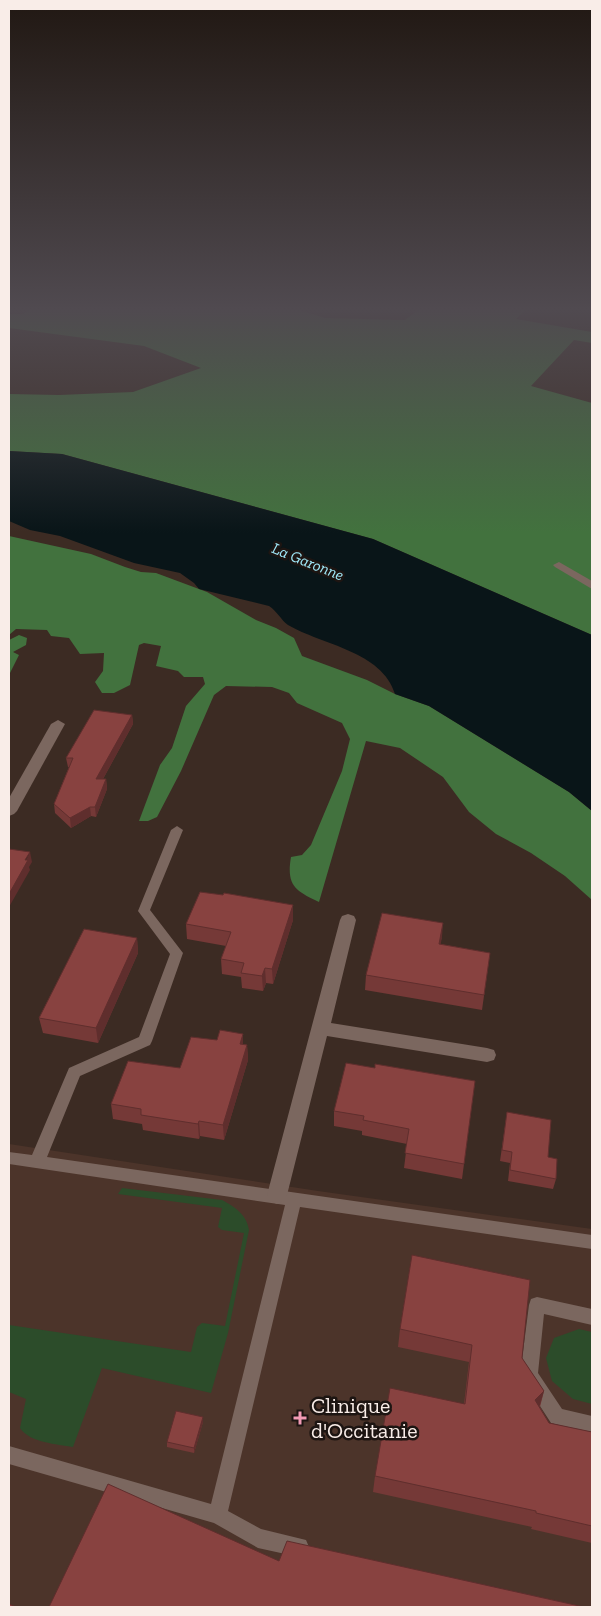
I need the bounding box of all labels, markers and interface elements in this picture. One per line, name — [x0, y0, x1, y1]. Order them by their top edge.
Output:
water label: La Garonne — [269, 538, 346, 584]
place label: Clinique d'Occitanie — [311, 1392, 418, 1444]
marker: Clinique d'Occitanie — [293, 1411, 307, 1425]

